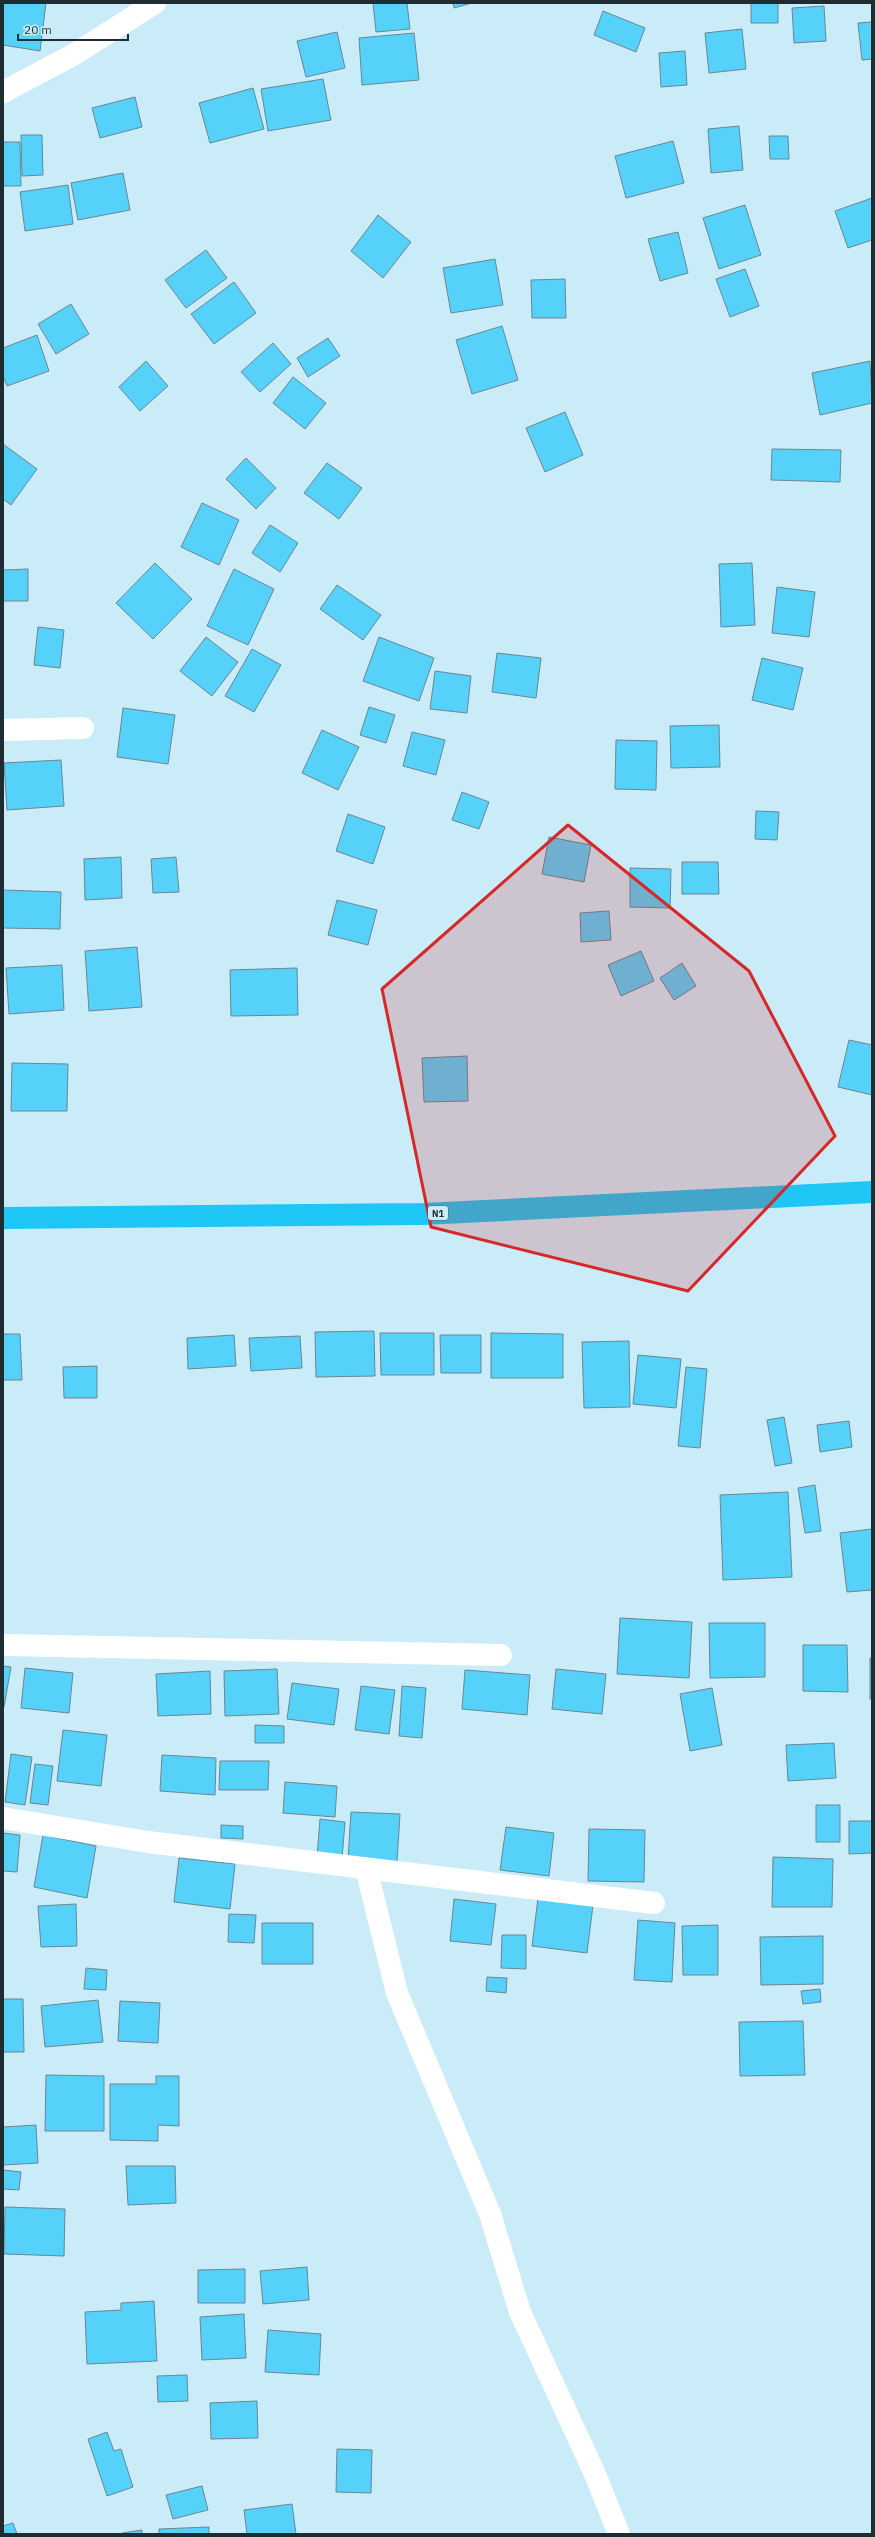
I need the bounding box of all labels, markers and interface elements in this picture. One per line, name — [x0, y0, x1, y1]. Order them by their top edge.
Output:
scale bar — [18, 16, 128, 42]
text: 20 m — [24, 22, 52, 37]
road number: N1 — [428, 1206, 448, 1220]

